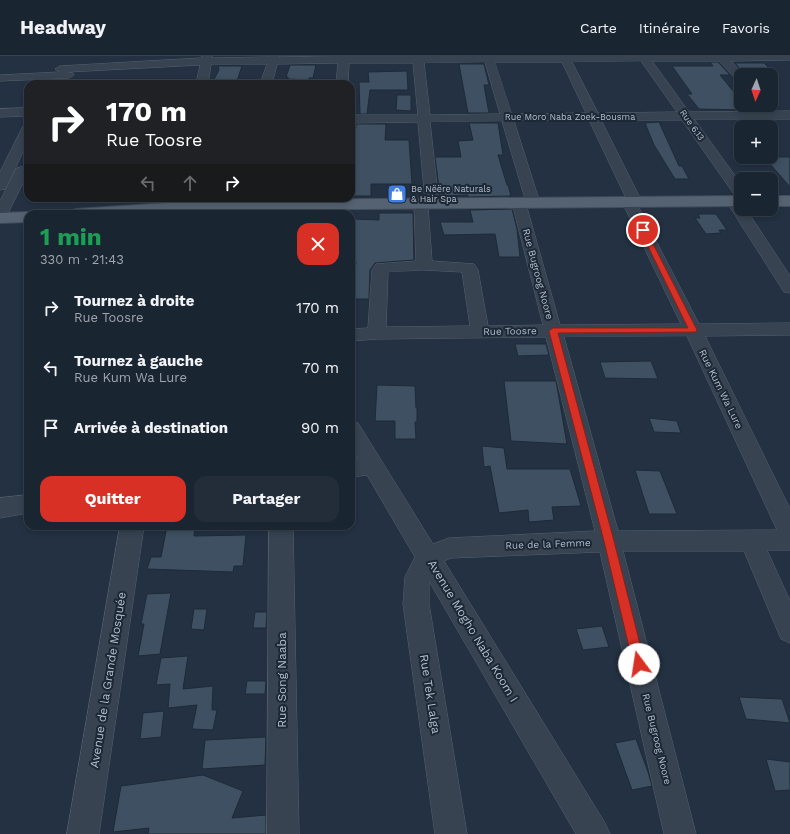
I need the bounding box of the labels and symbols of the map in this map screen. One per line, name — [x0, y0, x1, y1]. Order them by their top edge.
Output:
north arrow — [734, 68, 778, 112]
street label: Rue 6.13 — [678, 108, 706, 142]
street label: Rue Moro Naba Zoek-Bousma — [505, 112, 635, 122]
shop icon: Be Nëëre Naturals & Hair Spa — [386, 183, 408, 205]
place label: Be Nëëre Naturals & Hair Spa — [411, 184, 491, 204]
pin — [626, 213, 660, 247]
street label: Rue Bugroog Noore — [521, 227, 555, 321]
street label: Rue Toosre — [483, 325, 537, 337]
street label: Rue Kum Wa Lure — [697, 348, 745, 431]
street label: Rue de la Femme — [505, 537, 591, 551]
street label: Avenue Mogho Naba Koom I — [425, 557, 521, 705]
street label: Avenue de la Grande Mosquée — [87, 591, 129, 769]
street label: Rue Song Naaba — [275, 632, 289, 728]
position arrow — [618, 643, 660, 685]
street label: Rue Tek Lalga — [417, 653, 443, 735]
street label: Rue Bugroog Noore — [640, 692, 674, 786]

